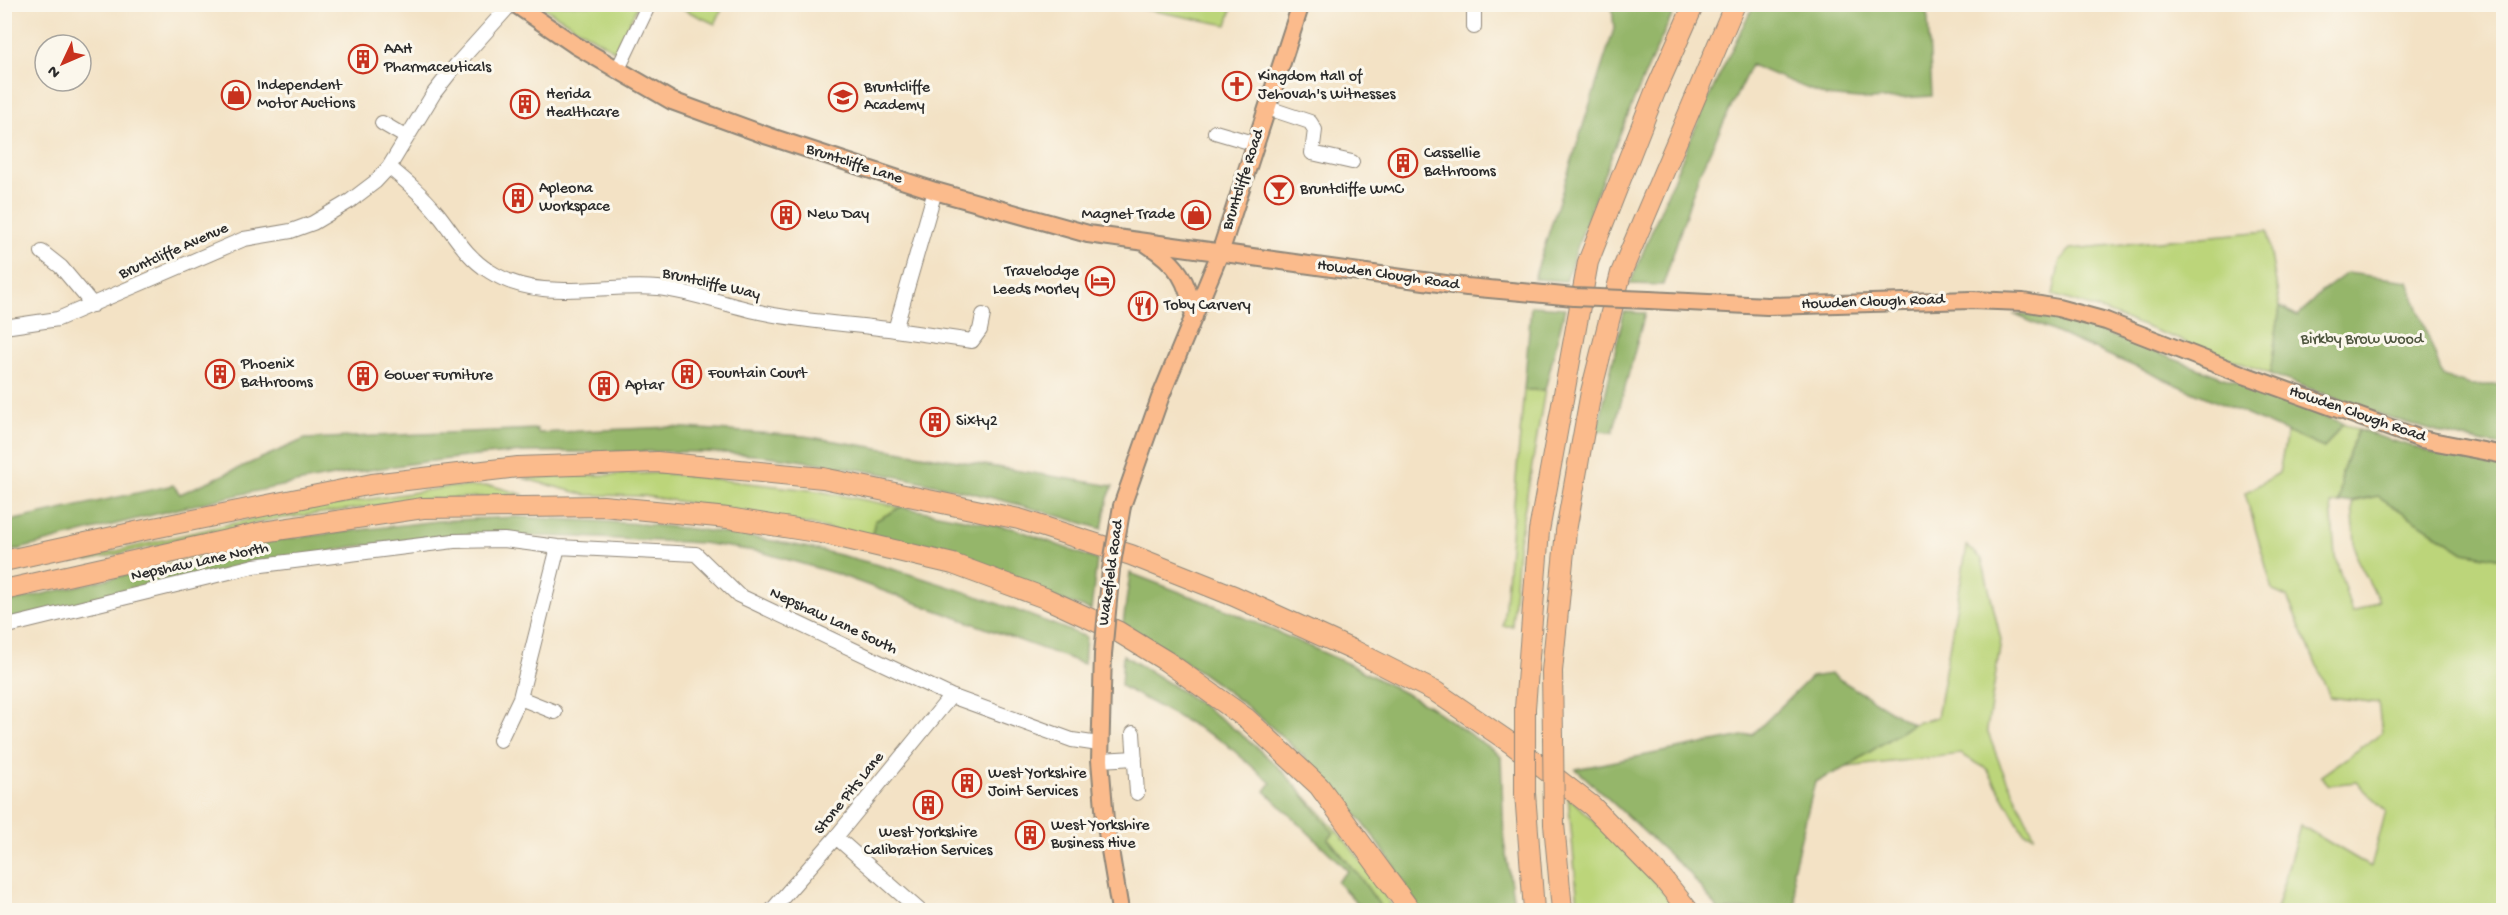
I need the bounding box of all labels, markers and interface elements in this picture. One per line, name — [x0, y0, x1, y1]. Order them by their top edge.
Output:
north arrow — [33, 33, 93, 93]
place label: AAH Pharmaceuticals — [383, 41, 492, 78]
building icon: AAH Pharmaceuticals — [347, 43, 379, 75]
text: N — [44, 60, 65, 81]
place label: Kingdom Hall of Jehovah's Witnesses — [1258, 68, 1396, 105]
church icon: Kingdom Hall of Jehovah's Witnesses — [1221, 70, 1253, 102]
place label: Independent Motor Auctions — [257, 77, 356, 114]
shop icon: Independent Motor Auctions — [220, 79, 252, 111]
place label: Bruntcliffe Academy — [863, 79, 931, 116]
school or university icon: Bruntcliffe Academy — [827, 81, 859, 113]
place label: Herida Healthcare — [546, 86, 620, 123]
building icon: Herida Healthcare — [509, 88, 541, 120]
street label: Bruntcliffe Road — [1218, 126, 1270, 234]
street label: Bruntcliffe Lane — [802, 140, 905, 190]
place label: Cassellie Bathrooms — [1423, 145, 1497, 182]
building icon: Cassellie Bathrooms — [1387, 147, 1419, 179]
bar icon: Bruntcliffe WMC — [1263, 174, 1295, 206]
place label: Apleona Workspace — [539, 180, 611, 217]
place label: Bruntcliffe WMC — [1299, 181, 1404, 200]
building icon: Apleona Workspace — [502, 182, 534, 214]
building icon: New Day — [770, 199, 802, 231]
shop icon: Magnet Trade — [1180, 199, 1212, 231]
place label: New Day — [807, 206, 869, 225]
place label: Magnet Trade — [1081, 206, 1176, 225]
street label: Bruntcliffe Avenue — [115, 219, 232, 285]
street label: Howden Clough Road — [1316, 257, 1462, 296]
place label: Travelodge Leeds Morley — [993, 263, 1080, 300]
street label: Bruntcliffe Way — [659, 264, 762, 306]
hotel icon: Travelodge Leeds Morley — [1084, 265, 1116, 297]
restaurant icon: Toby Carvery — [1127, 290, 1159, 322]
street label: Howden Clough Road — [1801, 291, 1947, 315]
place label: Toby Carvery — [1163, 297, 1251, 316]
park label: Birkby Brow Wood — [2300, 331, 2425, 350]
place label: Phoenix Bathrooms — [240, 356, 314, 393]
building icon: Phoenix Bathrooms — [204, 358, 236, 390]
building icon: Fountain Court — [671, 358, 703, 390]
building icon: Gower Furniture — [347, 360, 379, 392]
place label: Fountain Court — [707, 365, 808, 384]
place label: Gower Furniture — [384, 367, 494, 386]
building icon: Aptar — [588, 370, 620, 402]
place label: Aptar — [625, 377, 665, 396]
street label: Howden Clough Road — [2286, 383, 2429, 448]
building icon: Sixty2 — [919, 406, 951, 438]
place label: Sixty2 — [956, 413, 998, 432]
street label: Wakefield Road — [1095, 518, 1129, 627]
street label: Nepshaw Lane North — [130, 539, 271, 587]
street label: Nepshaw Lane South — [766, 584, 900, 660]
street label: Stone Pits Lane — [811, 748, 890, 839]
place label: West Yorkshire Joint Services — [988, 765, 1087, 802]
building icon: West Yorkshire Joint Services — [951, 767, 983, 799]
building icon: West Yorkshire Calibration Services — [912, 789, 944, 821]
place label: West Yorkshire Business Hive — [1050, 817, 1150, 854]
building icon: West Yorkshire Business Hive — [1014, 819, 1046, 851]
place label: West Yorkshire Calibration Services — [864, 824, 993, 861]

